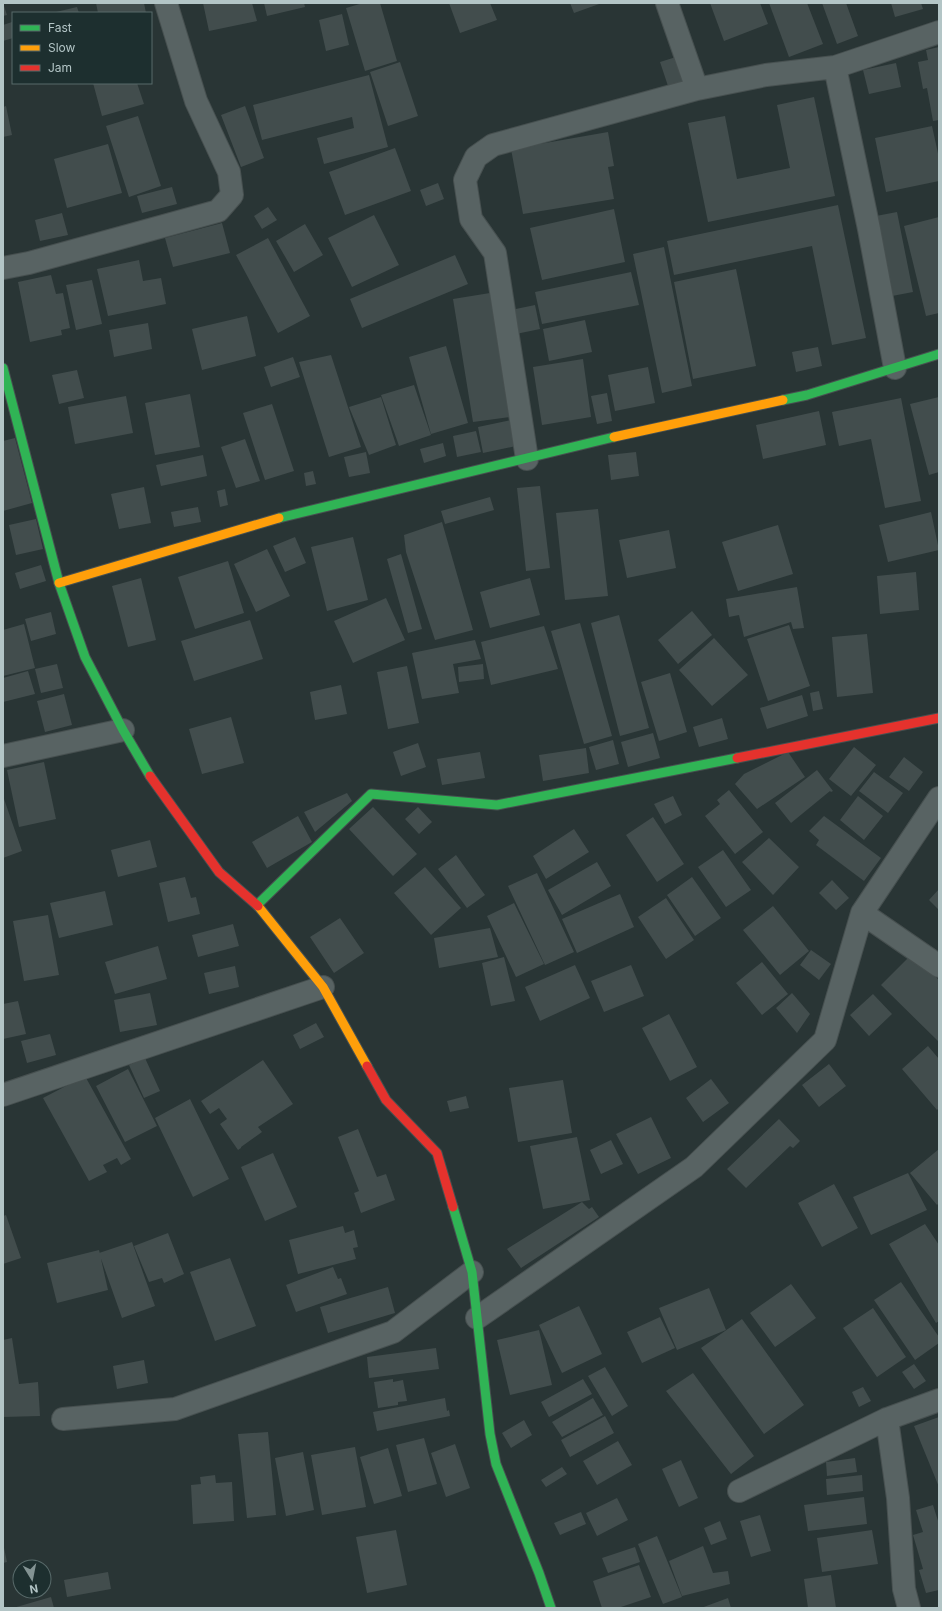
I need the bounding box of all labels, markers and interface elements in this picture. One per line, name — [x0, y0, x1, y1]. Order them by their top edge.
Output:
legend — [12, 12, 152, 84]
text: Fast — [48, 20, 72, 35]
text: Slow — [48, 40, 76, 55]
text: Jam — [48, 60, 72, 75]
north arrow — [12, 1559, 52, 1599]
text: N — [28, 1581, 39, 1596]

